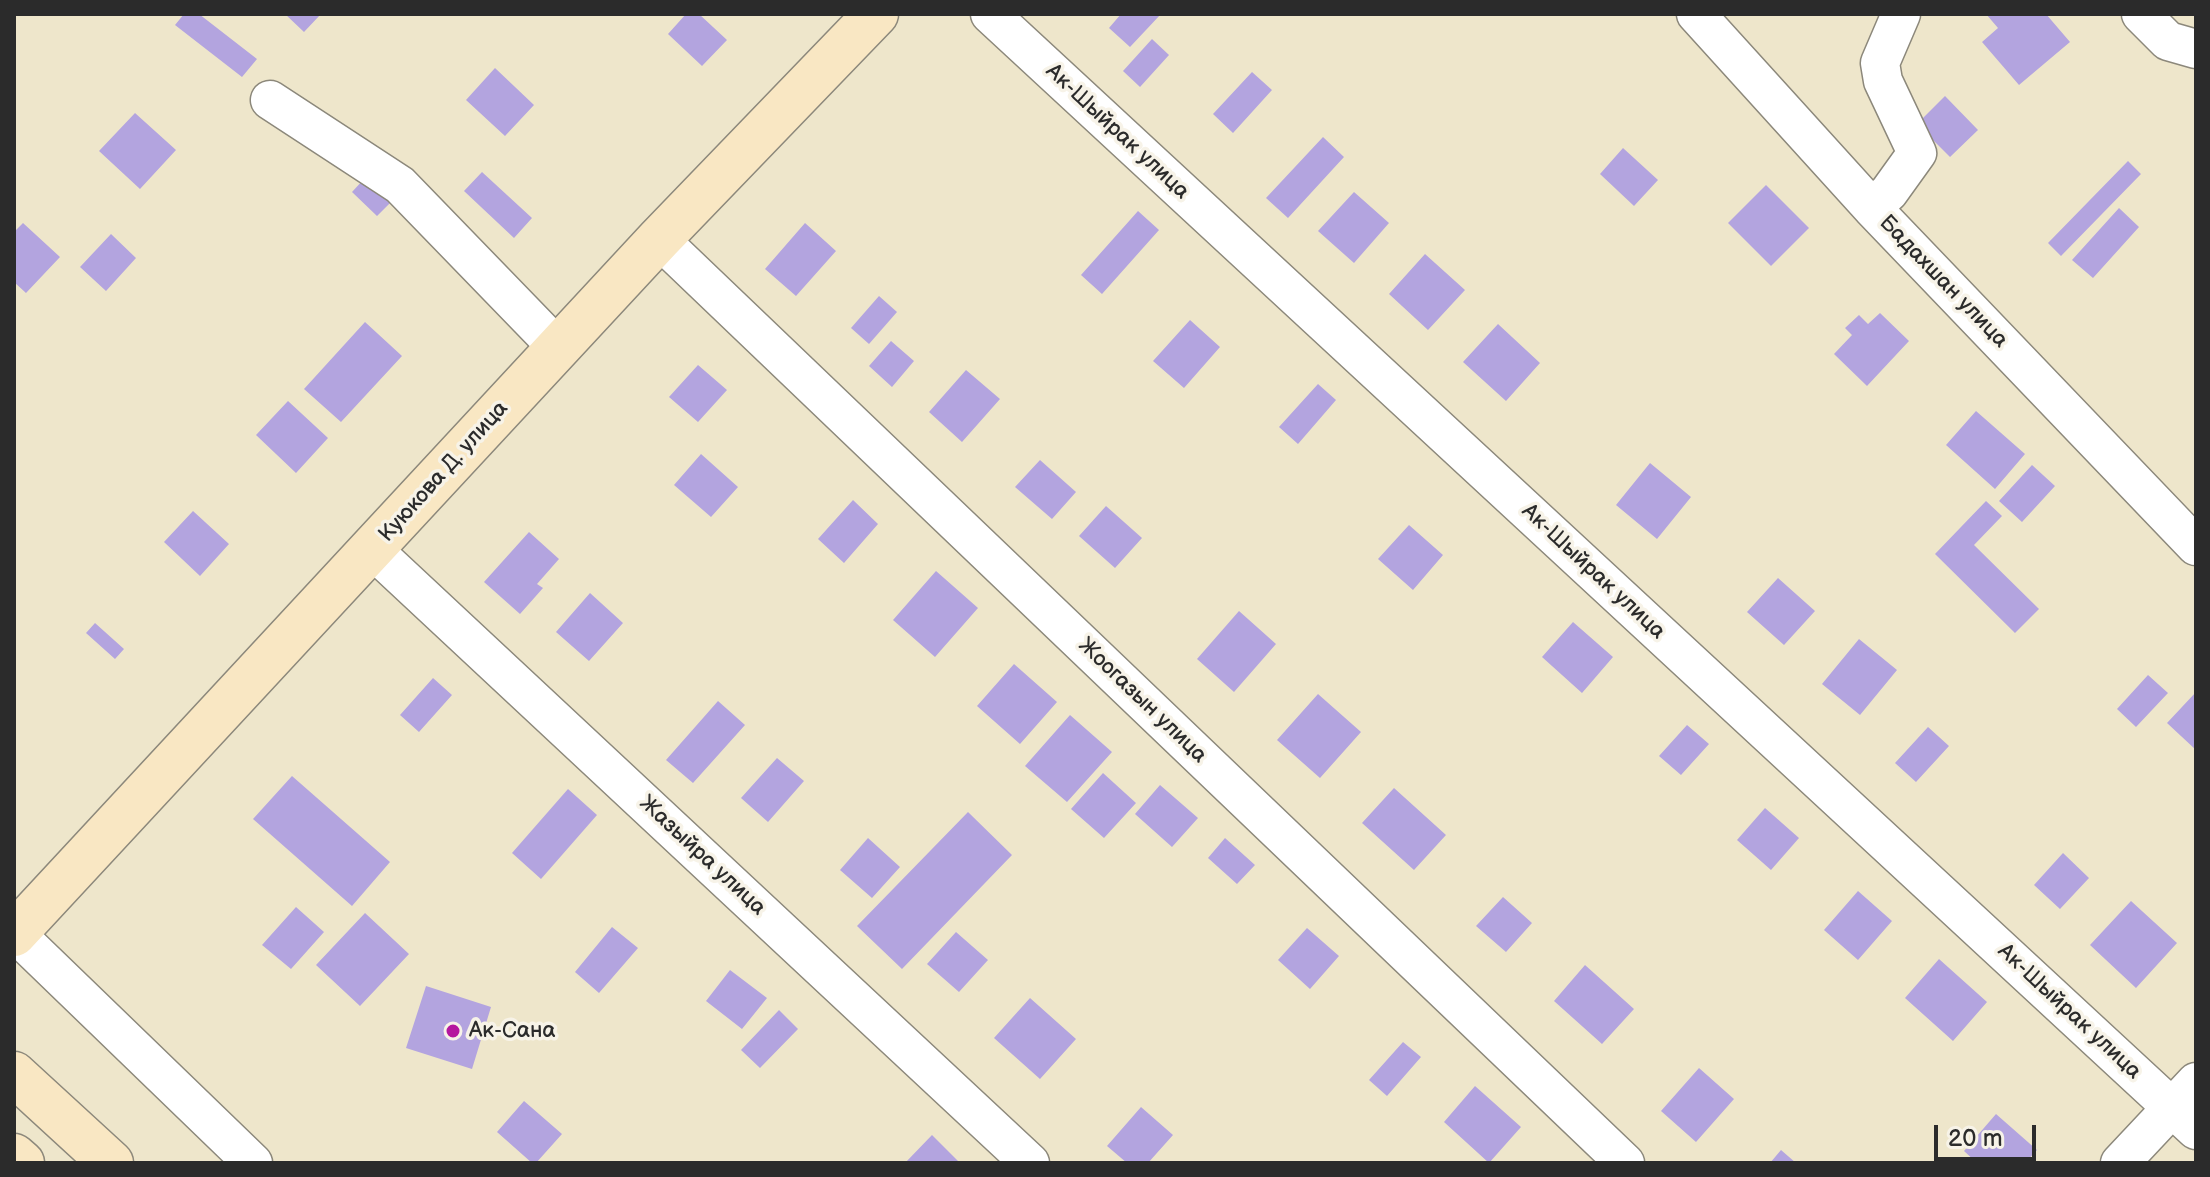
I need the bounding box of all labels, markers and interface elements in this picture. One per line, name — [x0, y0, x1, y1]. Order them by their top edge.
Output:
street label: Ак-Шыйрак улица — [1040, 59, 1194, 205]
street label: Бадахшан улица — [1873, 210, 2013, 354]
street label: Куюкова Д. улица — [374, 396, 514, 548]
street label: Ак-Шыйрак улица — [1516, 499, 1670, 645]
street label: Жоогазын улица — [1072, 633, 1212, 769]
street label: Жазыйра улица — [633, 791, 771, 921]
street label: Ак-Шыйрак улица — [1992, 939, 2146, 1085]
place label: Ак-Сана — [469, 1018, 555, 1044]
marker: Ак-Сана — [444, 1022, 462, 1040]
scale bar — [1938, 1109, 2040, 1159]
text: 20 m — [1948, 1124, 2003, 1153]

